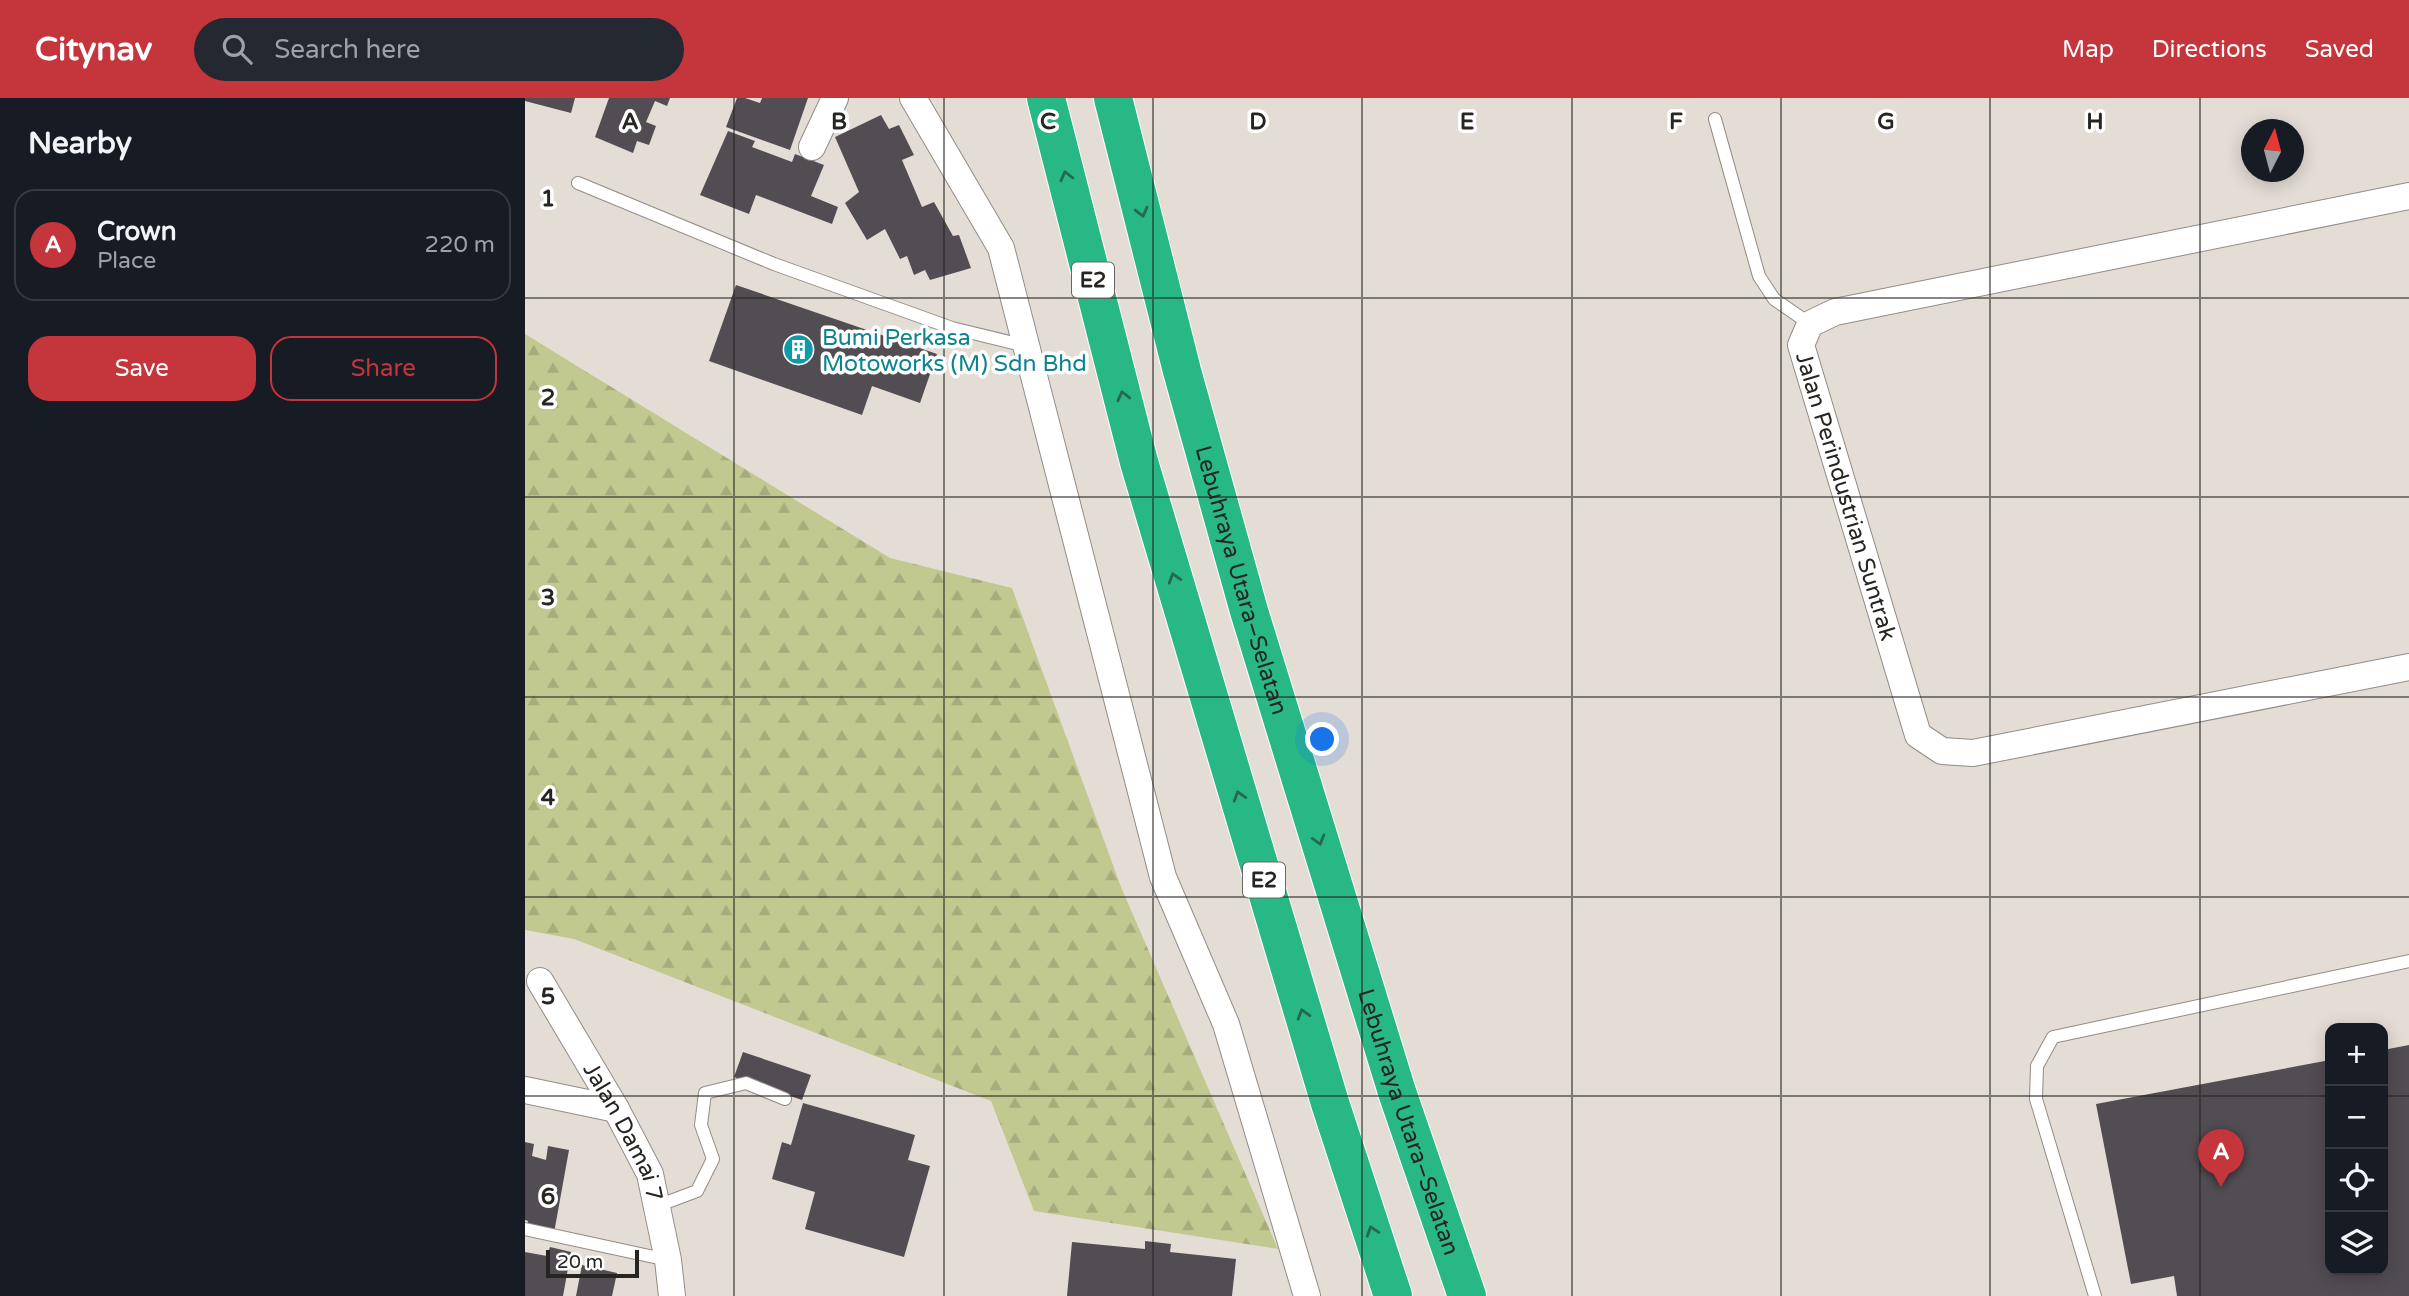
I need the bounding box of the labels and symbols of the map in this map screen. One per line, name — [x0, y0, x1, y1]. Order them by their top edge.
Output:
text: A — [621, 108, 639, 136]
text: B — [831, 108, 847, 136]
text: C — [1040, 108, 1056, 136]
text: D — [1249, 108, 1267, 136]
text: E — [1460, 108, 1474, 136]
text: F — [1669, 108, 1683, 136]
text: G — [1877, 108, 1895, 136]
text: H — [2086, 108, 2104, 136]
north arrow — [2241, 119, 2304, 182]
one-way arrow — [1060, 170, 1074, 182]
text: 1 — [541, 185, 555, 213]
one-way arrow — [1134, 206, 1148, 218]
road number: E2 — [1072, 262, 1114, 298]
place label: Bumi Perkasa Motoworks (M) Sdn Bhd — [822, 324, 1087, 378]
building icon: Bumi Perkasa Motoworks (M) Sdn Bhd — [782, 333, 816, 367]
street label: Jalan Perindustrian Suntrak — [1789, 349, 1902, 644]
text: 2 — [541, 384, 555, 412]
one-way arrow — [1116, 390, 1131, 402]
street label: Lebuhraya Utara–Selatan — [1189, 443, 1293, 718]
one-way arrow — [1167, 572, 1182, 584]
text: 3 — [541, 584, 555, 612]
your location — [1305, 722, 1339, 756]
text: 4 — [541, 784, 556, 812]
one-way arrow — [1232, 790, 1247, 802]
one-way arrow — [1311, 833, 1326, 845]
road number: E2 — [1243, 862, 1285, 898]
text: 5 — [541, 983, 555, 1011]
street label: Lebuhraya Utara–Selatan — [1351, 985, 1465, 1259]
one-way arrow — [1297, 1008, 1312, 1020]
street label: Jalan Damai 7 — [576, 1058, 668, 1204]
pin: A — [2198, 1129, 2244, 1187]
text: 6 — [541, 1183, 555, 1211]
one-way arrow — [1365, 1225, 1380, 1237]
scale bar — [546, 1247, 639, 1279]

